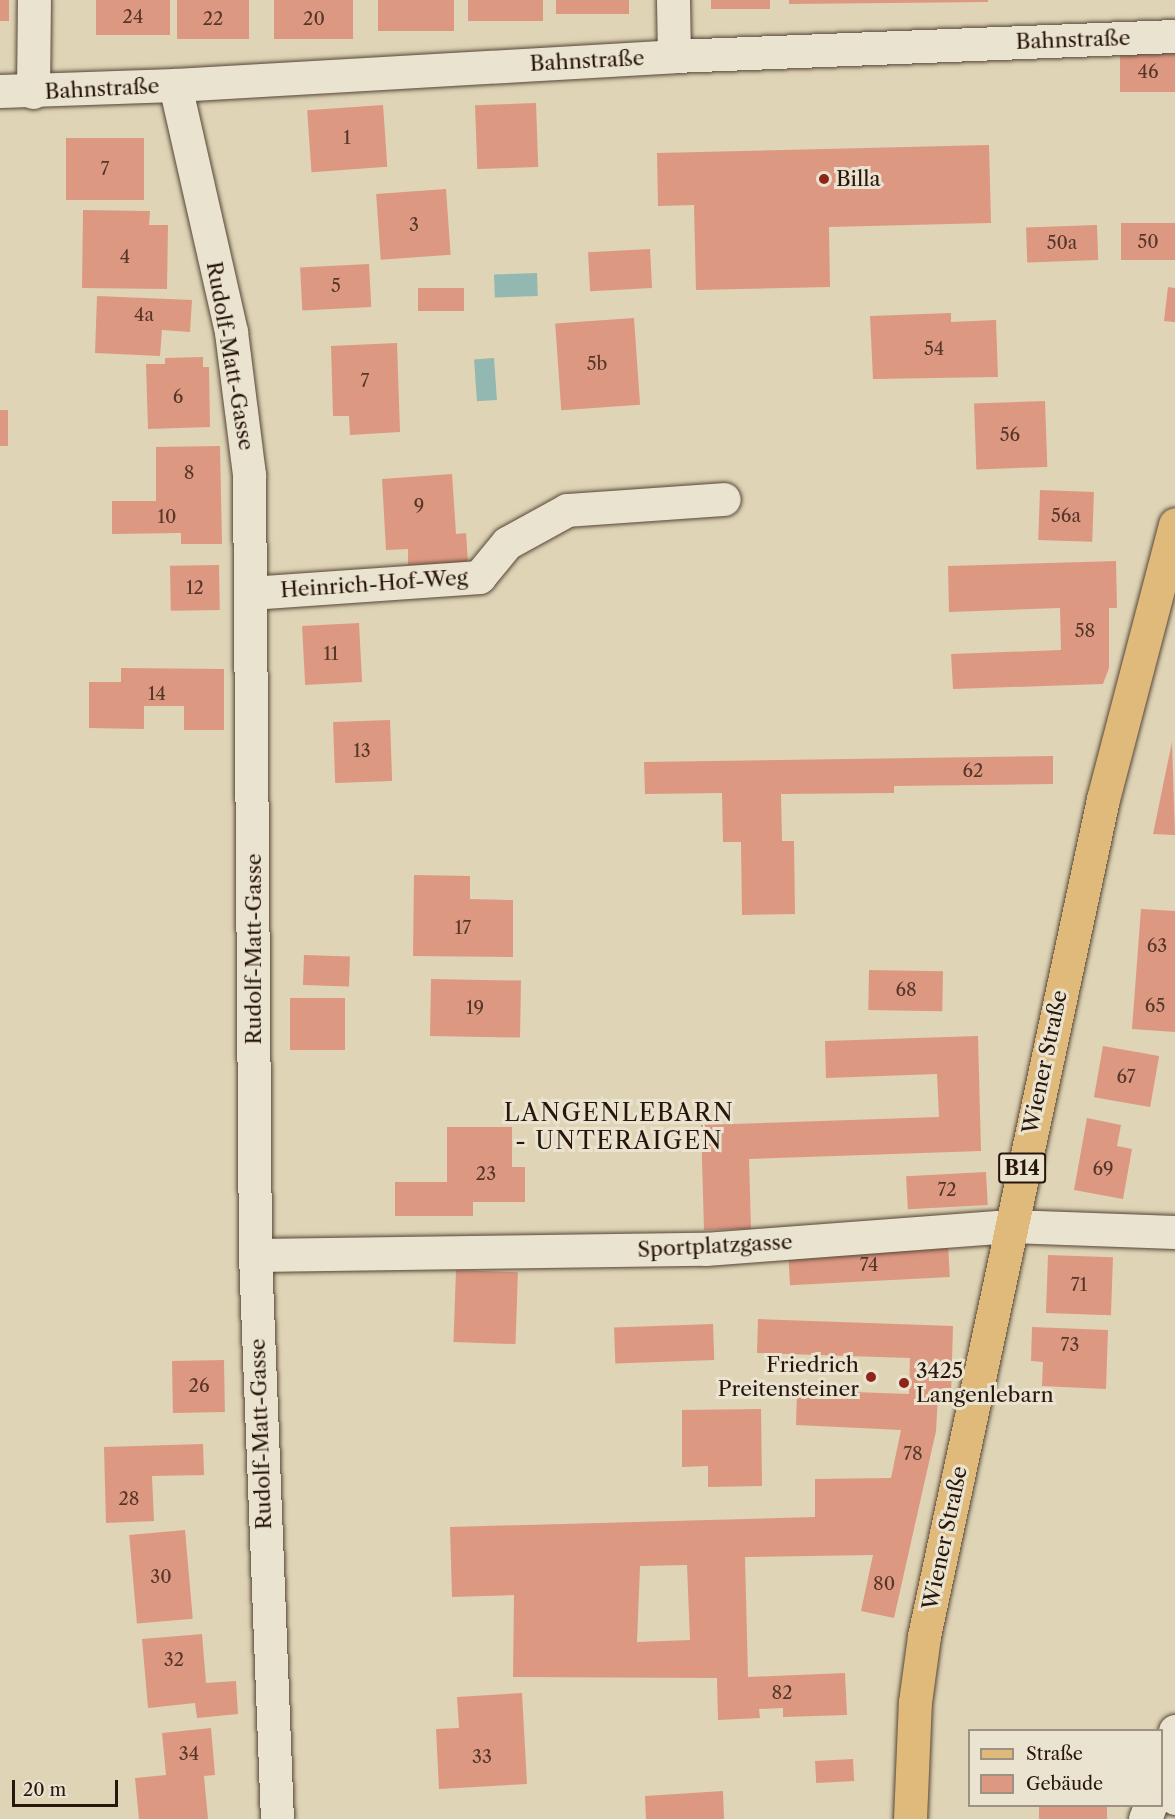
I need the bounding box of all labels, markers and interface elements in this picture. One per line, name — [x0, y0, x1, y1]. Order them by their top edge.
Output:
house number: 24 — [123, 6, 143, 28]
house number: 22 — [203, 8, 223, 30]
house number: 20 — [303, 8, 325, 30]
street label: Bahnstraße — [1015, 25, 1131, 55]
street label: Bahnstraße — [529, 45, 645, 77]
house number: 46 — [1138, 61, 1158, 83]
street label: Bahnstraße — [44, 73, 160, 105]
house number: 1 — [343, 127, 351, 149]
house number: 7 — [101, 158, 109, 180]
place label: Billa — [836, 166, 881, 192]
marker: Billa — [817, 172, 831, 186]
house number: 3 — [409, 214, 419, 236]
house number: 50 — [1137, 231, 1159, 253]
house number: 50a — [1047, 232, 1077, 254]
house number: 4 — [120, 246, 130, 268]
street label: Rudolf-Matt-Gasse — [201, 260, 259, 452]
house number: 5 — [331, 275, 341, 297]
house number: 4a — [134, 304, 154, 326]
house number: 54 — [924, 338, 944, 360]
house number: 5b — [587, 353, 607, 375]
house number: 7 — [361, 370, 369, 392]
house number: 6 — [173, 386, 183, 408]
house number: 56 — [1000, 424, 1020, 446]
house number: 8 — [184, 462, 194, 484]
house number: 9 — [414, 495, 424, 517]
house number: 56a — [1051, 505, 1081, 527]
house number: 10 — [158, 506, 176, 528]
street label: Heinrich-Hof-Weg — [279, 565, 469, 603]
house number: 12 — [186, 577, 204, 599]
house number: 58 — [1075, 620, 1095, 642]
house number: 11 — [323, 643, 339, 665]
house number: 14 — [148, 683, 166, 705]
house number: 13 — [353, 740, 371, 762]
house number: 62 — [963, 760, 983, 782]
street label: Rudolf-Matt-Gasse — [241, 853, 267, 1045]
house number: 17 — [455, 917, 471, 939]
house number: 63 — [1147, 935, 1167, 957]
house number: 68 — [895, 979, 917, 1001]
street label: Wiener Straße — [1017, 988, 1073, 1136]
house number: 65 — [1145, 995, 1165, 1017]
house number: 19 — [466, 997, 484, 1019]
house number: 67 — [1116, 1066, 1136, 1088]
district label: LANGENLEBARN - UNTERAIGEN — [504, 1099, 734, 1155]
road number: B14 — [998, 1151, 1046, 1185]
house number: 69 — [1092, 1158, 1114, 1180]
house number: 23 — [476, 1163, 496, 1185]
house number: 72 — [937, 1179, 957, 1201]
street label: Sportplatzgasse — [637, 1229, 793, 1263]
house number: 74 — [860, 1254, 878, 1276]
house number: 71 — [1071, 1274, 1087, 1296]
house number: 73 — [1061, 1334, 1079, 1356]
street label: Rudolf-Matt-Gasse — [245, 1338, 277, 1530]
place label: Friedrich Preitensteiner — [718, 1352, 859, 1402]
place label: 3425 Langenlebarn — [916, 1358, 1054, 1408]
marker: Friedrich Preitensteiner — [864, 1370, 878, 1384]
house number: 26 — [189, 1375, 209, 1397]
marker: 3425 Langenlebarn — [897, 1376, 911, 1390]
house number: 78 — [903, 1443, 923, 1465]
street label: Wiener Straße — [917, 1464, 973, 1612]
house number: 28 — [118, 1488, 140, 1510]
house number: 30 — [150, 1566, 172, 1588]
house number: 80 — [873, 1573, 895, 1595]
house number: 32 — [164, 1649, 184, 1671]
house number: 82 — [771, 1682, 793, 1704]
legend — [968, 1729, 1163, 1807]
house number: 34 — [179, 1743, 199, 1765]
text: Straße — [1026, 1743, 1083, 1765]
house number: 33 — [472, 1746, 492, 1768]
scale bar — [15, 1768, 122, 1806]
text: Gebäude — [1026, 1773, 1103, 1795]
text: 20 m — [23, 1779, 66, 1801]

